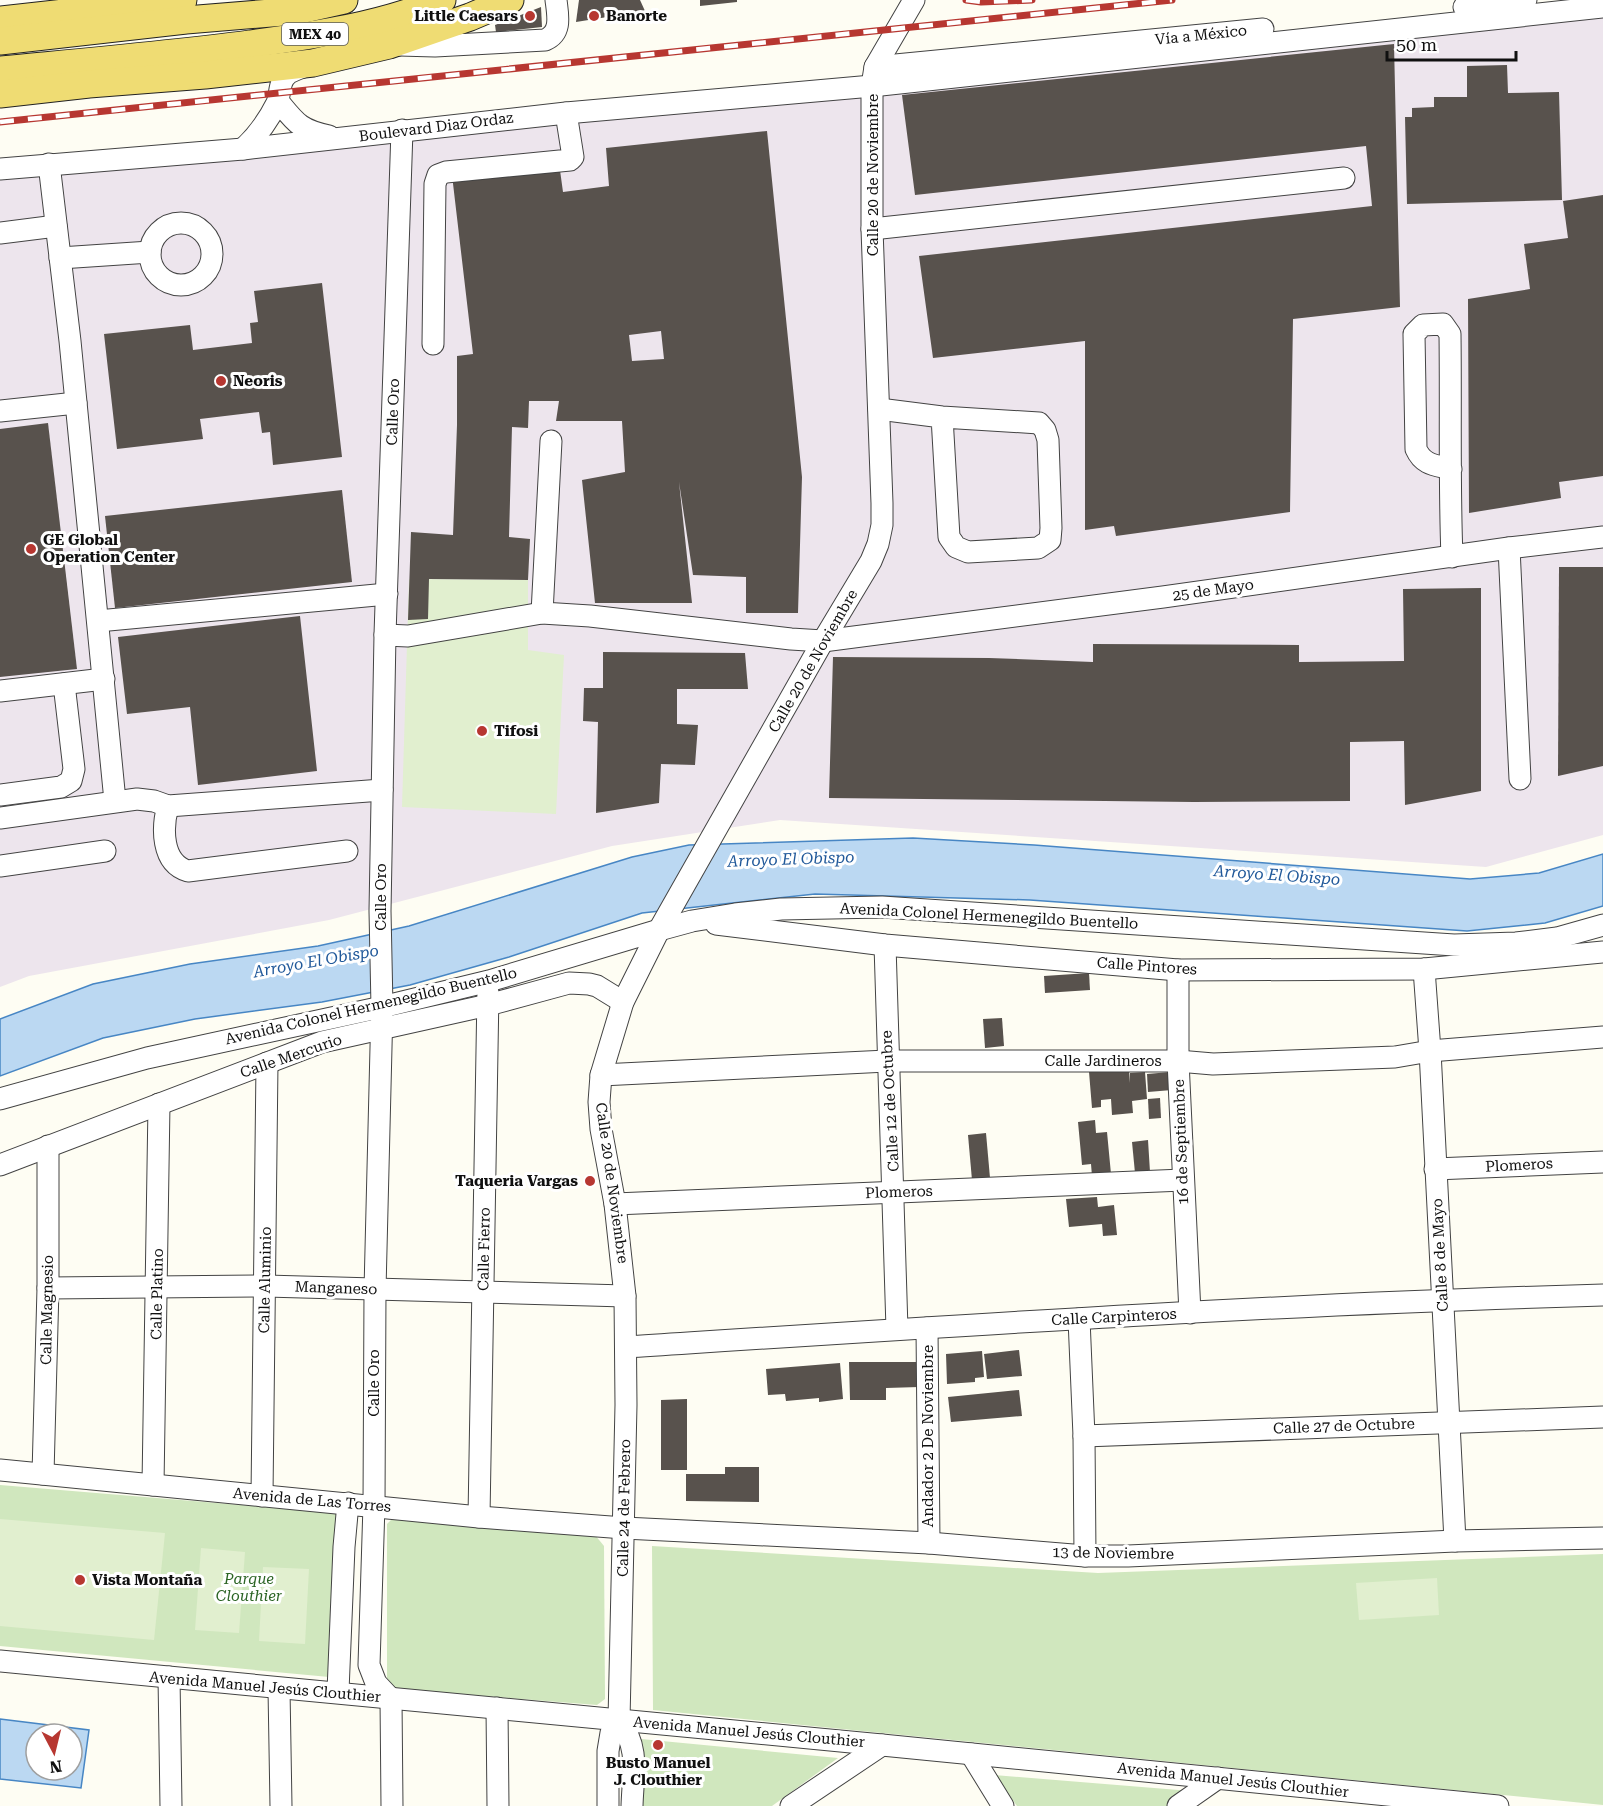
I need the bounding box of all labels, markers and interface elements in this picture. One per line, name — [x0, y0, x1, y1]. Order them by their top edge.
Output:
place label: Little Caesars — [414, 7, 518, 25]
place label: Banorte — [606, 7, 667, 25]
marker: Little Caesars — [523, 9, 537, 23]
marker: Banorte — [587, 9, 601, 23]
street label: Vía a México — [1154, 21, 1248, 49]
road number: MEX 40 — [282, 23, 348, 45]
scale bar — [1387, 24, 1516, 62]
text: 50 m — [1396, 34, 1437, 55]
street label: Calle 20 de Noviembre — [864, 94, 882, 256]
street label: Boulevard Diaz Ordaz — [358, 109, 514, 145]
place label: Neoris — [233, 372, 283, 390]
marker: Neoris — [214, 374, 228, 388]
street label: Calle Oro — [383, 378, 403, 446]
place label: GE Global Operation Center — [43, 531, 175, 566]
marker: GE Global Operation Center — [24, 542, 38, 556]
street label: 25 de Mayo — [1171, 575, 1255, 605]
street label: Calle 20 de Noviembre — [765, 586, 861, 736]
place label: Tifosi — [494, 722, 538, 740]
marker: Tifosi — [475, 724, 489, 738]
water label: Arroyo El Obispo — [726, 847, 855, 871]
water label: Arroyo El Obispo — [1212, 861, 1341, 889]
street label: Calle Oro — [372, 863, 390, 931]
street label: Avenida Colonel Hermenegildo Buentello — [839, 899, 1139, 933]
water label: Arroyo El Obispo — [251, 941, 380, 982]
street label: Calle Pintores — [1096, 954, 1198, 978]
street label: Avenida Colonel Hermenegildo Buentello — [223, 964, 519, 1048]
street label: Calle Mercurio — [238, 1030, 344, 1082]
street label: Calle 12 de Octubre — [877, 1030, 903, 1172]
street label: Calle Jardineros — [1044, 1052, 1162, 1070]
street label: 16 de Septiembre — [1170, 1079, 1192, 1205]
street label: Calle 20 de Noviembre — [592, 1101, 632, 1265]
street label: Plomeros — [1485, 1154, 1553, 1176]
place label: Taqueria Vargas — [455, 1172, 578, 1190]
marker: Taqueria Vargas — [583, 1174, 597, 1188]
street label: Plomeros — [865, 1182, 933, 1202]
street label: Calle 8 de Mayo — [1428, 1198, 1452, 1312]
street label: Calle Fierro — [474, 1207, 494, 1291]
street label: Calle Aluminio — [255, 1226, 275, 1334]
street label: Calle Platino — [147, 1248, 167, 1340]
street label: Calle Magnesio — [37, 1255, 57, 1365]
street label: Manganeso — [294, 1278, 378, 1298]
street label: Calle Carpinteros — [1051, 1305, 1177, 1329]
street label: Andador 2 De Noviembre — [919, 1345, 937, 1527]
street label: Calle Oro — [365, 1349, 383, 1417]
street label: Calle 27 de Octubre — [1273, 1415, 1415, 1437]
street label: Calle 24 de Febrero — [614, 1439, 634, 1577]
street label: Avenida de Las Torres — [232, 1484, 392, 1516]
street label: 13 de Noviembre — [1052, 1543, 1174, 1563]
park label: Parque Clouthier — [216, 1570, 283, 1605]
place label: Vista Montaña — [92, 1571, 202, 1589]
marker: Vista Montaña — [73, 1573, 87, 1587]
street label: Avenida Manuel Jesús Clouthier — [148, 1668, 382, 1706]
street label: Avenida Manuel Jesús Clouthier — [632, 1713, 866, 1751]
north arrow — [24, 1722, 84, 1782]
marker: Busto Manuel J. Clouthier — [651, 1738, 665, 1752]
place label: Busto Manuel J. Clouthier — [606, 1754, 710, 1789]
text: N — [48, 1756, 63, 1777]
street label: Avenida Manuel Jesús Clouthier — [1116, 1759, 1350, 1801]

